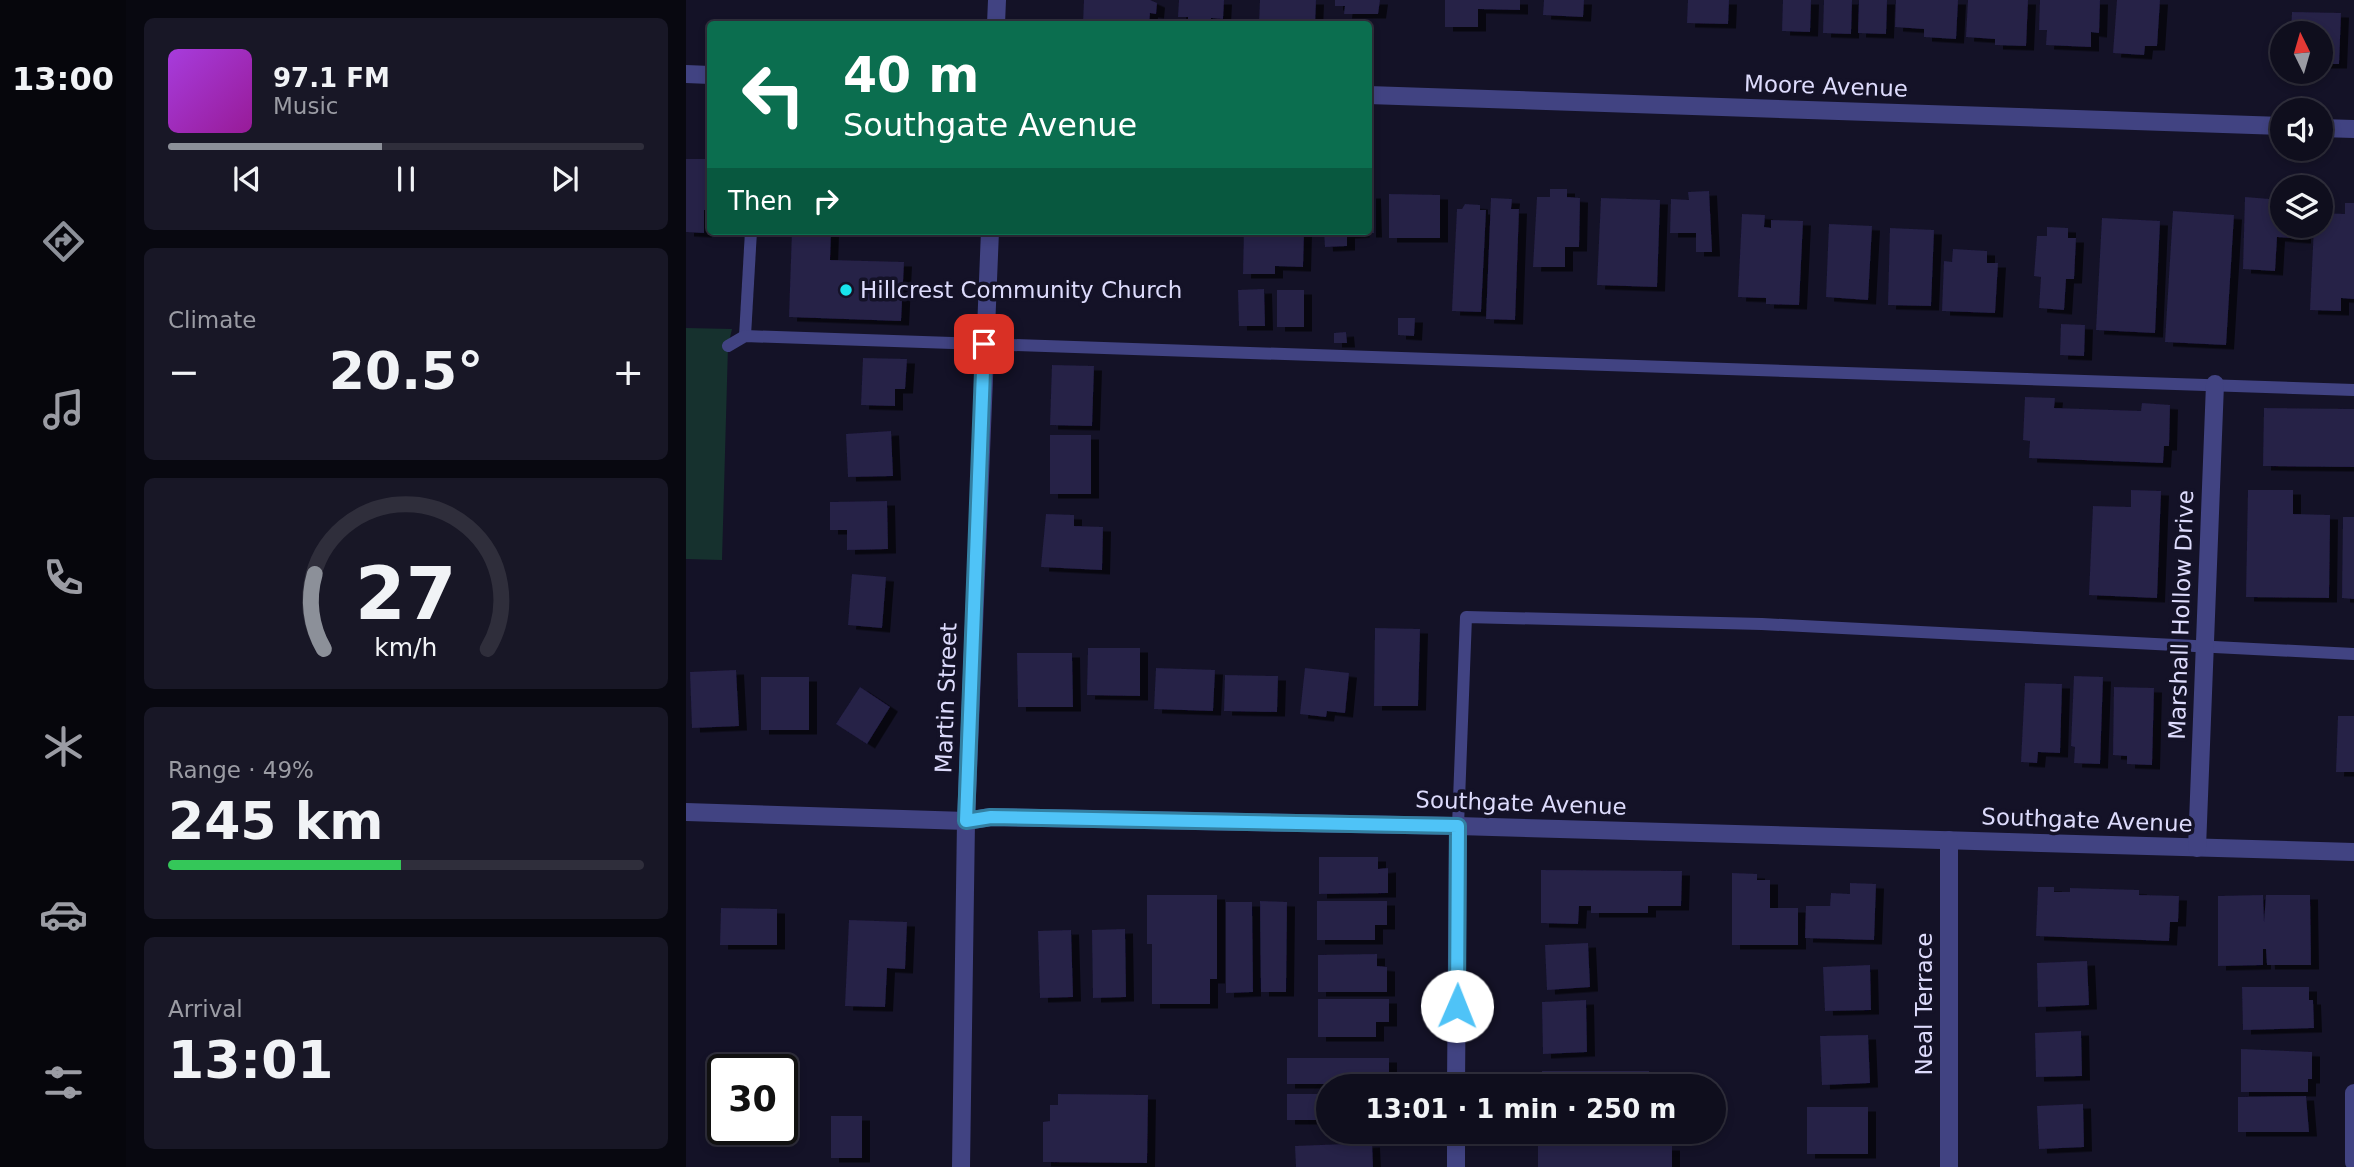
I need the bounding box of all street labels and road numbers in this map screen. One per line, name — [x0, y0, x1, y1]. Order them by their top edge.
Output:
street label: Moore Avenue — [1744, 70, 1908, 102]
street label: Marshall Hollow Drive — [2164, 490, 2198, 740]
street label: Martin Street — [930, 622, 962, 774]
street label: Southgate Avenue — [1415, 786, 1627, 820]
street label: Southgate Avenue — [1981, 803, 2193, 837]
street label: Neal Terrace — [1911, 933, 1937, 1075]

